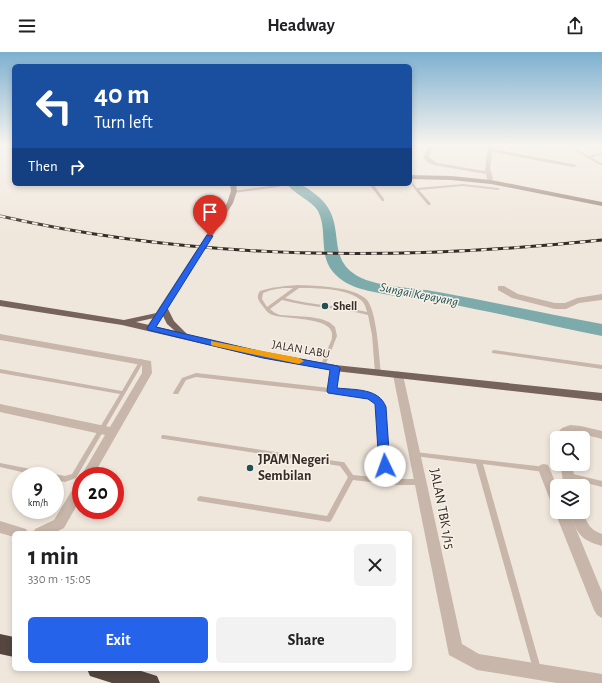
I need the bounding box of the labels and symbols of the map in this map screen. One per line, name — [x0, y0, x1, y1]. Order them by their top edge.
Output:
pin — [193, 195, 227, 236]
water label: Sungai Kepayang — [379, 281, 459, 309]
place label: Shell — [333, 300, 357, 312]
marker: Shell — [320, 301, 330, 311]
street label: JALAN LABU — [271, 338, 331, 360]
position arrow — [364, 445, 406, 487]
place label: JPAM Negeri Sembilan — [258, 453, 329, 483]
marker: JPAM Negeri Sembilan — [245, 463, 255, 473]
speed limit sign: 20 — [72, 467, 124, 519]
street label: JALAN TBK 1/15 — [427, 467, 457, 551]

